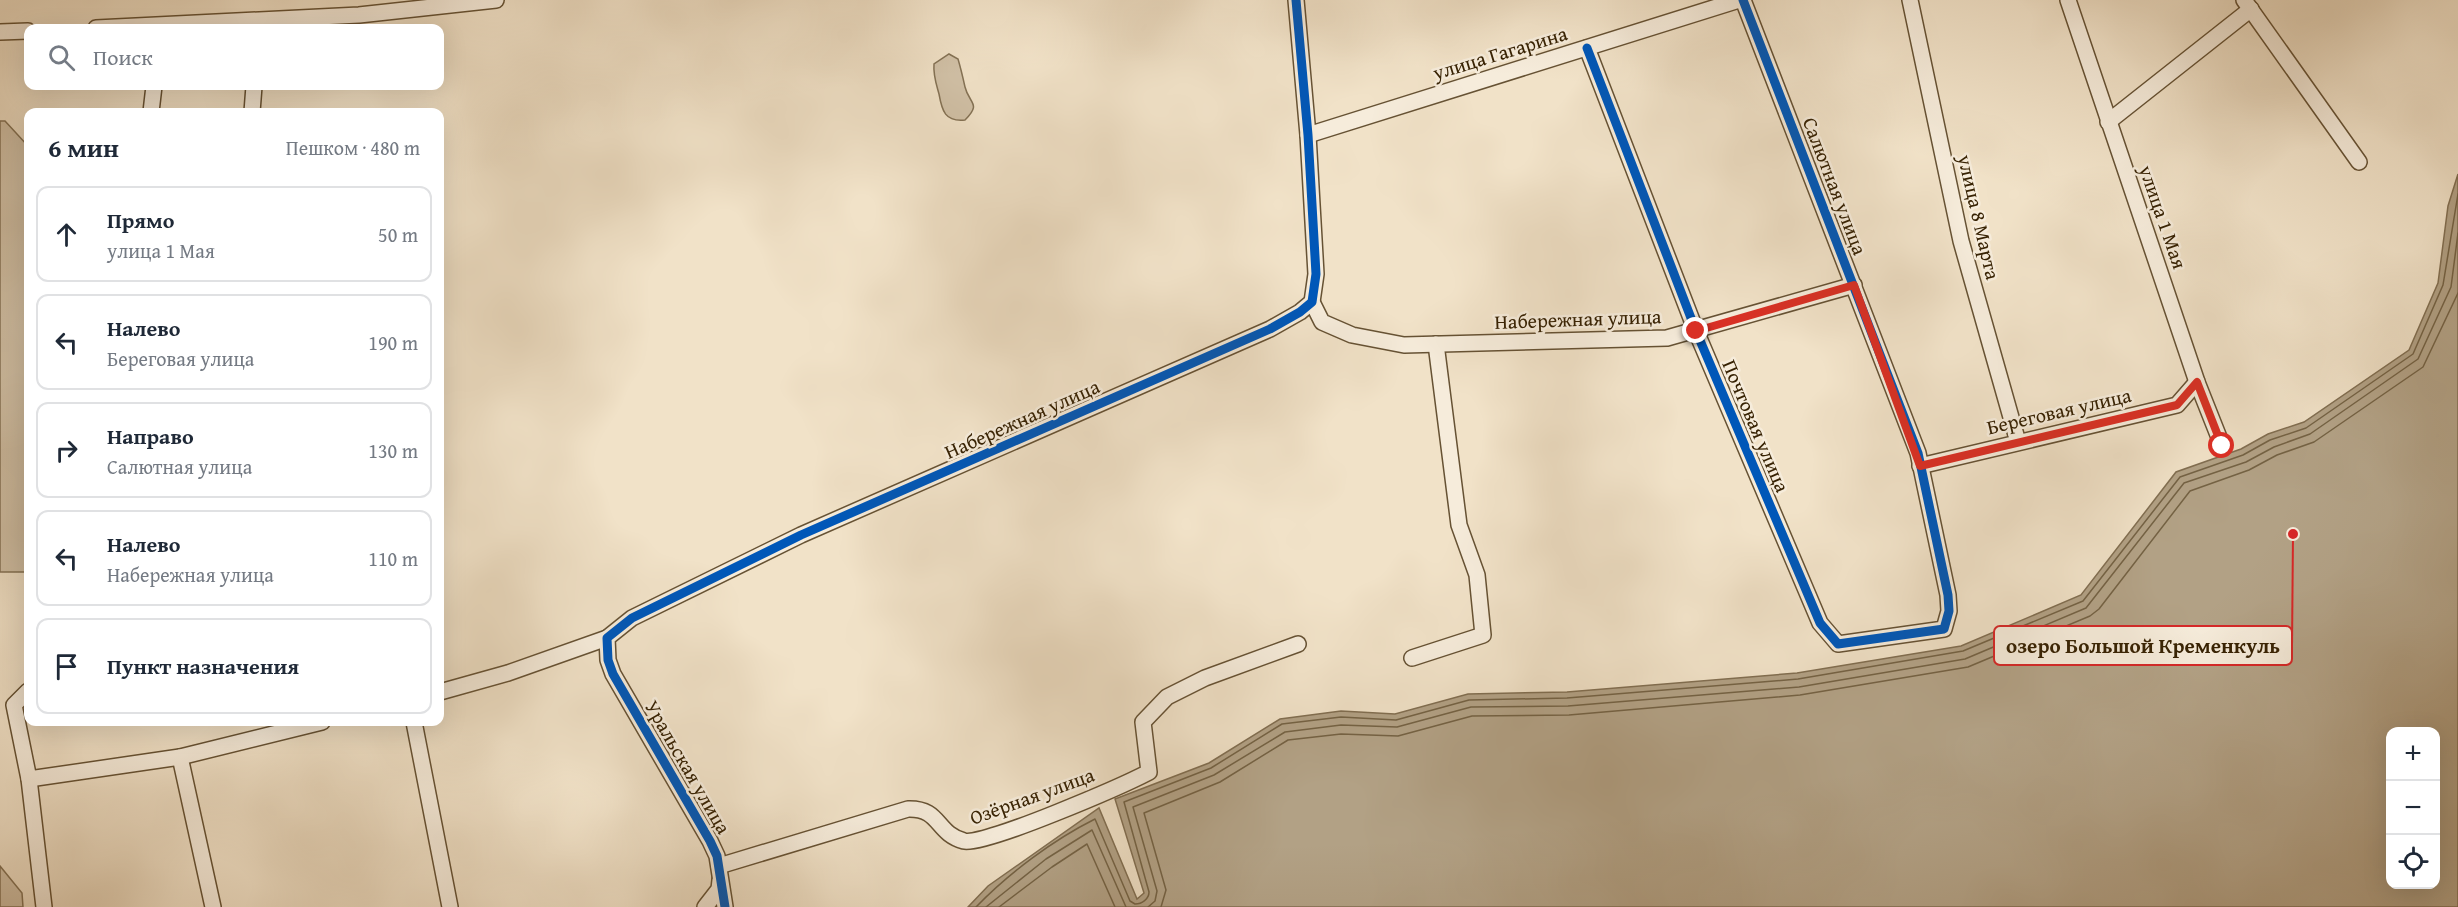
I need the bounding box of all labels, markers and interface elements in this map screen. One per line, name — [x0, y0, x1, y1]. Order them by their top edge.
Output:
street label: улица Гагарина — [1428, 18, 1571, 87]
search box — [24, 24, 444, 90]
icon: search — [45, 41, 78, 74]
text: Поиск — [93, 41, 153, 73]
street label: Салютная улица — [1796, 113, 1875, 259]
text: 6 мин — [48, 128, 119, 167]
text: Пешком · 480 m — [286, 133, 420, 162]
street label: улица 8 Марта — [1951, 150, 2008, 283]
street label: улица 1 Мая — [2132, 160, 2195, 273]
text: Прямо — [107, 204, 174, 236]
icon: ahead — [50, 218, 83, 251]
text: 50 m — [378, 220, 418, 249]
text: улица 1 Мая — [107, 236, 215, 265]
street label: Набережная улица — [1494, 301, 1662, 336]
text: Налево — [107, 312, 180, 344]
route end — [1682, 317, 1708, 343]
icon: left — [50, 326, 83, 359]
text: 190 m — [368, 328, 418, 357]
text: Береговая улица — [107, 344, 254, 373]
street label: Почтовая улица — [1715, 355, 1798, 497]
street label: Набережная улица — [940, 371, 1104, 466]
street label: Береговая улица — [1984, 380, 2134, 441]
text: Направо — [107, 420, 194, 452]
route start — [2208, 432, 2234, 458]
icon: right — [50, 434, 83, 467]
text: 130 m — [368, 436, 418, 465]
text: Салютная улица — [107, 452, 252, 481]
text: Налево — [107, 528, 180, 560]
icon: left — [50, 542, 83, 575]
text: 110 m — [368, 544, 418, 573]
text: Набережная улица — [107, 560, 274, 589]
callout: озеро Большой Кременкуль — [1994, 626, 2292, 665]
text: озеро Большой Кременкуль — [2006, 630, 2280, 661]
icon: arrive — [50, 650, 83, 683]
text: Пункт назначения — [107, 650, 299, 682]
street label: Уральская улица — [638, 694, 739, 840]
map controls — [2386, 727, 2440, 889]
button: + — [2386, 727, 2440, 781]
street label: Озёрная улица — [965, 759, 1099, 831]
button: − — [2386, 781, 2440, 835]
button: locate — [2386, 835, 2440, 889]

